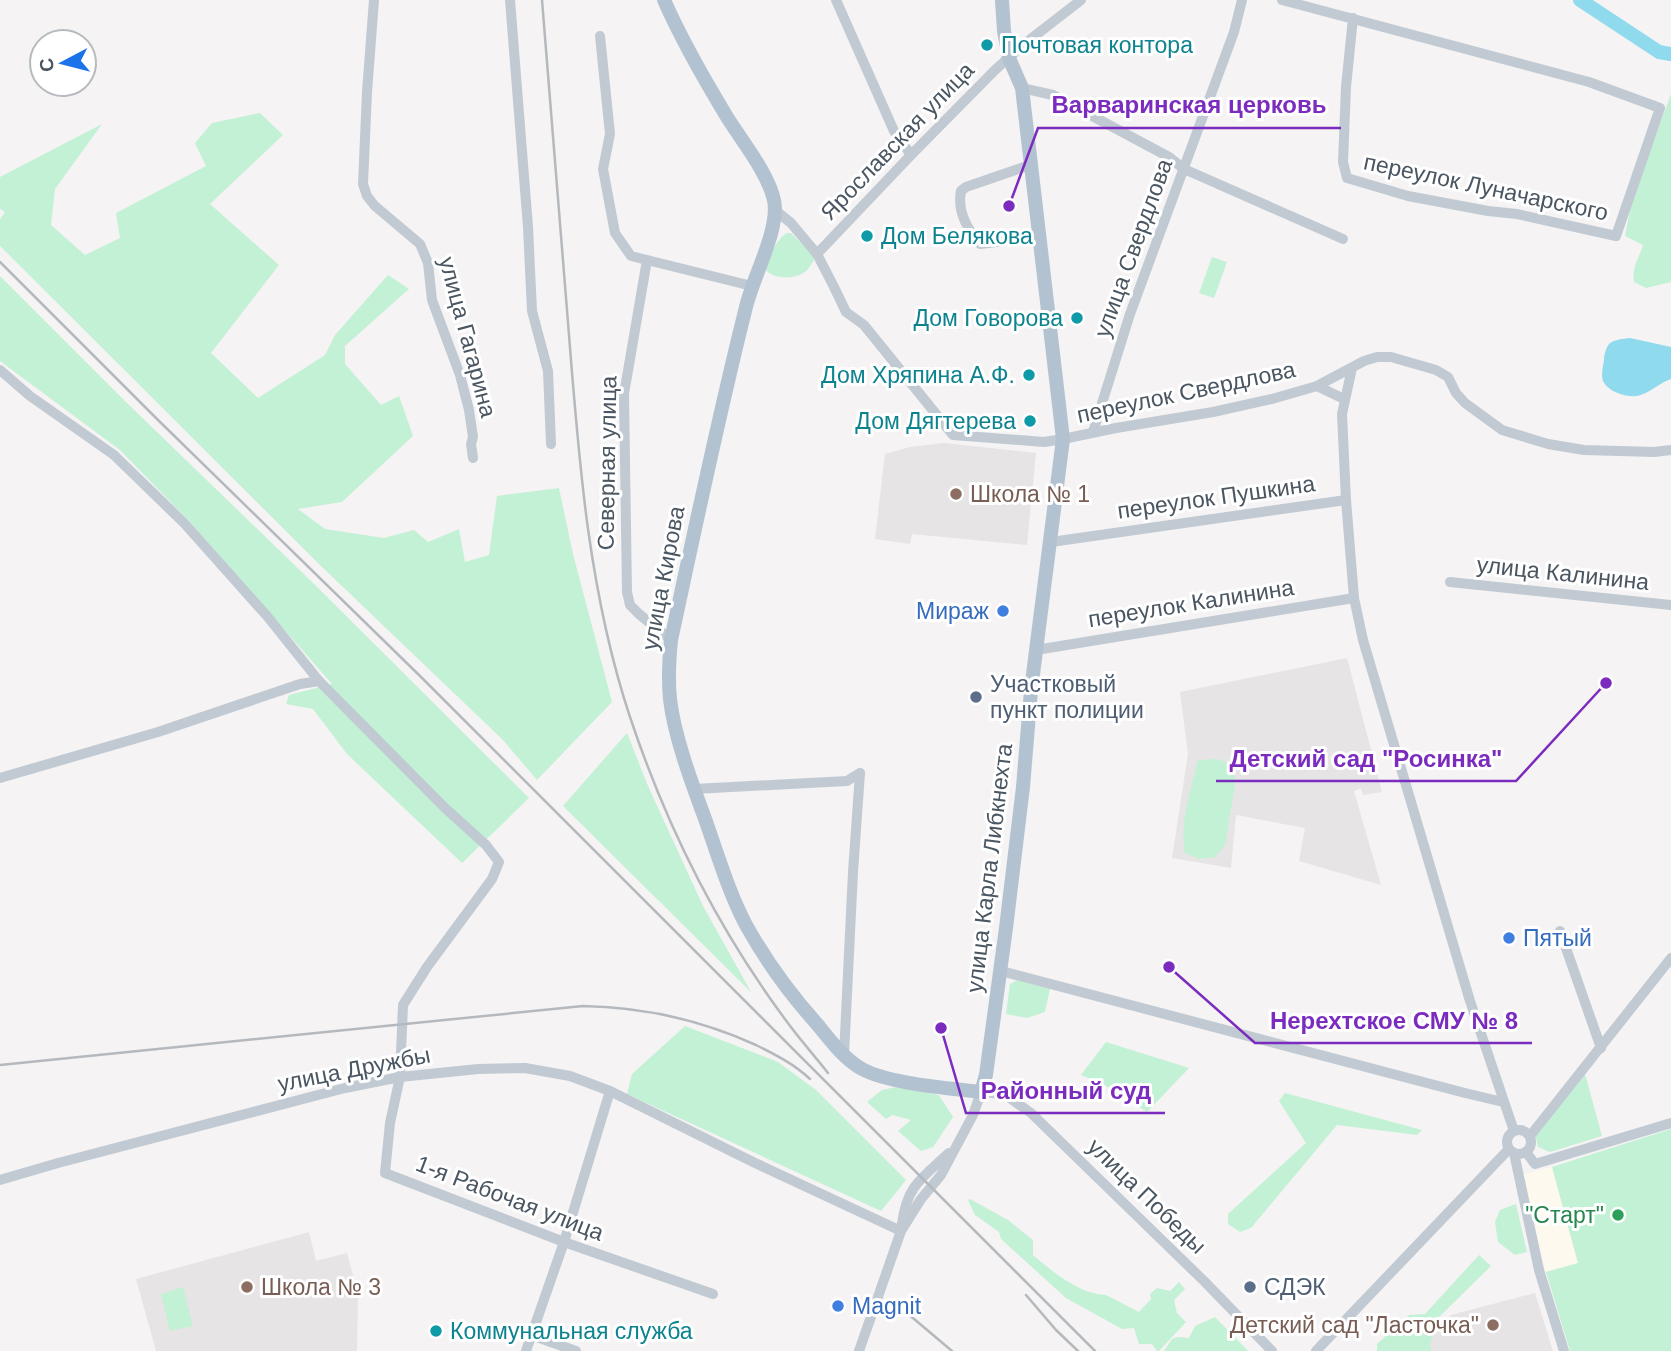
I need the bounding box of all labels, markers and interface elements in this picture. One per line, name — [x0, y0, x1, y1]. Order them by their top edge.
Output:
north arrow — [28, 28, 98, 98]
place label: Почтовая контора — [1001, 32, 1193, 58]
marker: Почтовая контора — [979, 37, 995, 53]
text: С — [35, 57, 58, 73]
street label: Ярославская улица — [815, 57, 979, 225]
callout: Варваринская церковь — [1038, 83, 1341, 128]
text: Варваринская церковь — [1051, 91, 1327, 118]
street label: переулок Луначарского — [1361, 148, 1611, 226]
street label: улица Свердлова — [1089, 155, 1177, 341]
place label: Дом Белякова — [881, 223, 1033, 249]
marker: Дом Белякова — [859, 228, 875, 244]
street label: улица Гагарина — [434, 254, 502, 420]
place label: Дом Говорова — [913, 305, 1063, 331]
marker: Дом Говорова — [1069, 310, 1085, 326]
street label: переулок Свердлова — [1074, 356, 1298, 428]
place label: Дом Хряпина А.Ф. — [821, 362, 1015, 388]
marker: Дом Хряпина А.Ф. — [1021, 367, 1037, 383]
street label: Северная улица — [592, 375, 622, 550]
place label: Дом Дягтерева — [855, 408, 1016, 434]
marker: Дом Дягтерева — [1022, 413, 1038, 429]
street label: переулок Пушкина — [1115, 470, 1317, 524]
place label: Школа № 1 — [970, 481, 1090, 507]
marker: Школа № 1 — [948, 486, 964, 502]
street label: улица Кирова — [636, 504, 690, 652]
street label: улица Калинина — [1476, 551, 1651, 595]
street label: переулок Калинина — [1086, 574, 1296, 632]
place label: Мираж — [916, 598, 990, 624]
marker: Мираж — [995, 603, 1011, 619]
place label: Участковый пункт полиции — [990, 671, 1144, 723]
marker: Участковый пункт полиции — [968, 689, 984, 705]
callout: Детский сад "Росинка" — [1216, 736, 1516, 781]
street label: улица Карла Либкнехта — [961, 742, 1017, 994]
text: Детский сад "Росинка" — [1230, 745, 1502, 772]
place label: Пятый — [1523, 925, 1592, 951]
marker: Пятый — [1501, 930, 1517, 946]
callout: Нерехтское СМУ № 8 — [1255, 998, 1532, 1043]
text: Нерехтское СМУ № 8 — [1270, 1007, 1518, 1034]
street label: улица Дружбы — [276, 1041, 432, 1097]
callout: Районный суд — [966, 1068, 1165, 1113]
text: Районный суд — [981, 1077, 1151, 1104]
street label: улица Победы — [1083, 1133, 1211, 1259]
street label: 1-я Рабочая улица — [412, 1150, 608, 1246]
place label: "Старт" — [1525, 1202, 1604, 1228]
marker: "Старт" — [1610, 1207, 1626, 1223]
place label: Школа № 3 — [261, 1274, 381, 1300]
place label: СДЭК — [1264, 1274, 1326, 1300]
marker: Школа № 3 — [239, 1279, 255, 1295]
marker: СДЭК — [1242, 1279, 1258, 1295]
place label: Magnit — [852, 1293, 922, 1319]
marker: Magnit — [830, 1298, 846, 1314]
place label: Детский сад "Ласточка" — [1230, 1312, 1479, 1338]
marker: Детский сад "Ласточка" — [1485, 1317, 1501, 1333]
place label: Коммунальная служба — [450, 1318, 693, 1344]
marker: Коммунальная служба — [428, 1323, 444, 1339]

